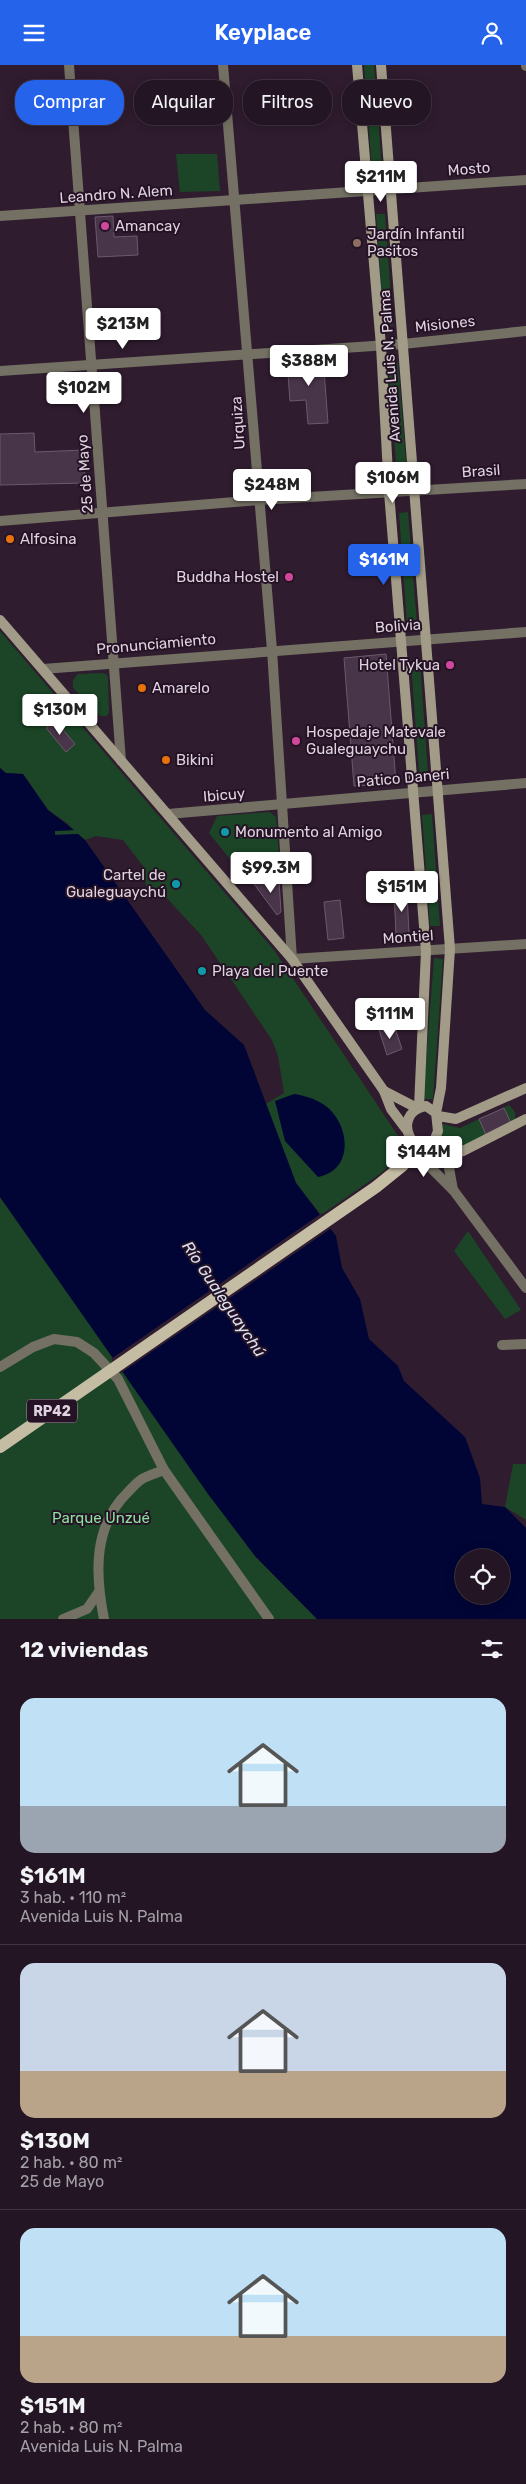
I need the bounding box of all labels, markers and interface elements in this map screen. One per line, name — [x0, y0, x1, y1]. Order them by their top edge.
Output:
icon: menu — [20, 19, 48, 47]
text: Keyplace — [215, 19, 311, 46]
icon: person — [478, 19, 506, 47]
chip: Comprar — [15, 80, 124, 125]
chip: Alquilar — [134, 80, 233, 125]
chip: Filtros — [243, 80, 332, 125]
chip: Nuevo — [342, 80, 431, 125]
street label: Mosto — [447, 159, 491, 179]
pin: $211M — [346, 161, 416, 203]
text: $211M — [356, 167, 406, 186]
street label: Leandro N. Alem — [59, 181, 173, 207]
place label: Amancay — [115, 217, 180, 235]
marker: Amancay — [99, 220, 111, 232]
place label: Jardín Infantil Pasitos — [367, 225, 465, 260]
marker: Jardín Infantil Pasitos — [351, 237, 363, 249]
street label: Avenida Luis N. Palma — [376, 289, 404, 443]
pin: $213M — [88, 307, 158, 350]
street label: Misiones — [414, 312, 476, 336]
text: $213M — [97, 314, 149, 333]
pin: $388M — [274, 345, 344, 387]
text: $388M — [281, 351, 337, 370]
pin: $102M — [49, 371, 119, 414]
text: $102M — [57, 378, 111, 397]
street label: Urquiza — [227, 396, 249, 450]
street label: 25 de Mayo — [73, 434, 97, 514]
pin: $106M — [358, 461, 428, 504]
street label: Brasil — [461, 461, 501, 481]
text: $106M — [366, 468, 420, 487]
pin: $248M — [237, 469, 307, 511]
text: $248M — [244, 475, 300, 494]
place label: Alfosina — [20, 530, 77, 548]
marker: Alfosina — [4, 533, 16, 545]
pin: $161M — [349, 543, 419, 586]
text: $161M — [359, 550, 409, 569]
place label: Buddha Hostel — [176, 568, 279, 586]
marker: Buddha Hostel — [283, 571, 295, 583]
street label: Bolivia — [374, 615, 422, 637]
street label: Pronunciamiento — [95, 630, 217, 658]
place label: Hotel Tykua — [359, 656, 440, 674]
marker: Hotel Tykua — [444, 659, 456, 671]
place label: Amarelo — [152, 679, 210, 697]
marker: Amarelo — [136, 682, 148, 694]
pin: $130M — [25, 693, 95, 736]
text: $130M — [33, 700, 87, 719]
place label: Hospedaje Matevale Gualeguaychu — [306, 723, 446, 758]
marker: Hospedaje Matevale Gualeguaychu — [290, 735, 302, 747]
place label: Bikini — [176, 751, 214, 769]
marker: Bikini — [160, 754, 172, 766]
street label: Patico Daneri — [356, 765, 450, 791]
street label: Ibicuy — [202, 784, 246, 806]
place label: Monumento al Amigo — [235, 823, 382, 841]
marker: Monumento al Amigo — [219, 826, 231, 838]
pin: $99.3M — [230, 851, 312, 894]
text: $99.3M — [242, 858, 300, 877]
place label: Cartel de Gualeguaychú — [66, 866, 166, 901]
pin: $151M — [367, 871, 437, 913]
text: $151M — [377, 877, 427, 896]
marker: Cartel de Gualeguaychú — [170, 878, 182, 890]
street label: Montiel — [382, 926, 434, 948]
place label: Playa del Puente — [212, 962, 328, 980]
marker: Playa del Puente — [196, 965, 208, 977]
pin: $111M — [355, 997, 425, 1040]
text: $111M — [366, 1004, 414, 1023]
pin: $144M — [389, 1135, 459, 1178]
text: $144M — [397, 1142, 451, 1161]
water label: Río Gualeguaychú — [178, 1237, 270, 1361]
road number: RP42 — [27, 1399, 77, 1423]
park label: Parque Unzué — [52, 1509, 150, 1527]
map controls — [455, 1549, 510, 1604]
button: locate — [455, 1549, 510, 1604]
icon: filters — [478, 1635, 506, 1663]
text: 12 viviendas — [20, 1637, 148, 1662]
icon: home — [218, 1730, 308, 1820]
text: $161M — [20, 1863, 86, 1888]
text: 3 hab. · 110 m² — [20, 1888, 126, 1907]
text: Avenida Luis N. Palma — [20, 1907, 183, 1926]
icon: home — [218, 1996, 308, 2086]
text: $130M — [20, 2128, 90, 2153]
text: 2 hab. · 80 m² — [20, 2153, 122, 2172]
text: 25 de Mayo — [20, 2172, 104, 2191]
icon: home — [218, 2261, 308, 2351]
text: $151M — [20, 2393, 86, 2418]
text: 2 hab. · 80 m² — [20, 2418, 122, 2437]
text: Avenida Luis N. Palma — [20, 2437, 183, 2456]

